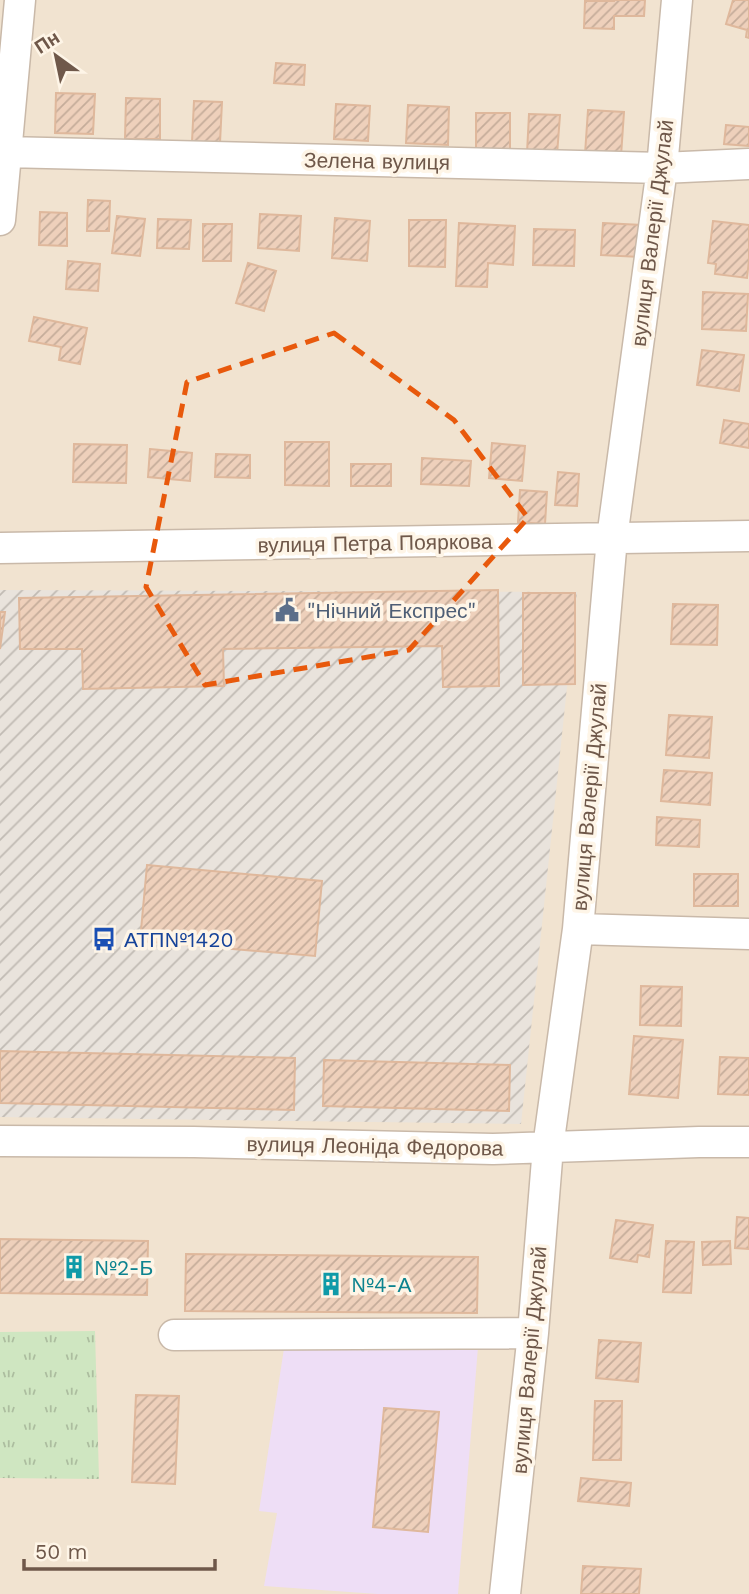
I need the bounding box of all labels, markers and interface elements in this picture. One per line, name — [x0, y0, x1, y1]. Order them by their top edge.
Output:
north arrow — [21, 21, 91, 91]
text: Пн — [30, 26, 64, 59]
street label: вулиця Валерії Джулай — [626, 118, 678, 348]
street label: Зелена вулиця — [304, 147, 450, 175]
street label: вулиця Петра Пояркова — [257, 528, 493, 558]
public building icon: "Нічний Експрес" — [273, 596, 301, 624]
place label: "Нічний Експрес" — [307, 598, 476, 623]
street label: вулиця Валерії Джулай — [567, 682, 611, 912]
bus stop icon: АТП№1420 — [90, 925, 118, 953]
place label: АТП№1420 — [124, 927, 234, 952]
street label: вулиця Леоніда Федорова — [246, 1131, 504, 1161]
street label: вулиця Валерії Джулай — [507, 1245, 551, 1475]
building icon: №2-Б — [60, 1253, 88, 1281]
place label: №2-Б — [94, 1255, 153, 1280]
building icon: №4-А — [317, 1270, 345, 1298]
place label: №4-А — [351, 1272, 412, 1297]
scale bar — [24, 1528, 215, 1572]
text: 50 m — [35, 1539, 87, 1564]

